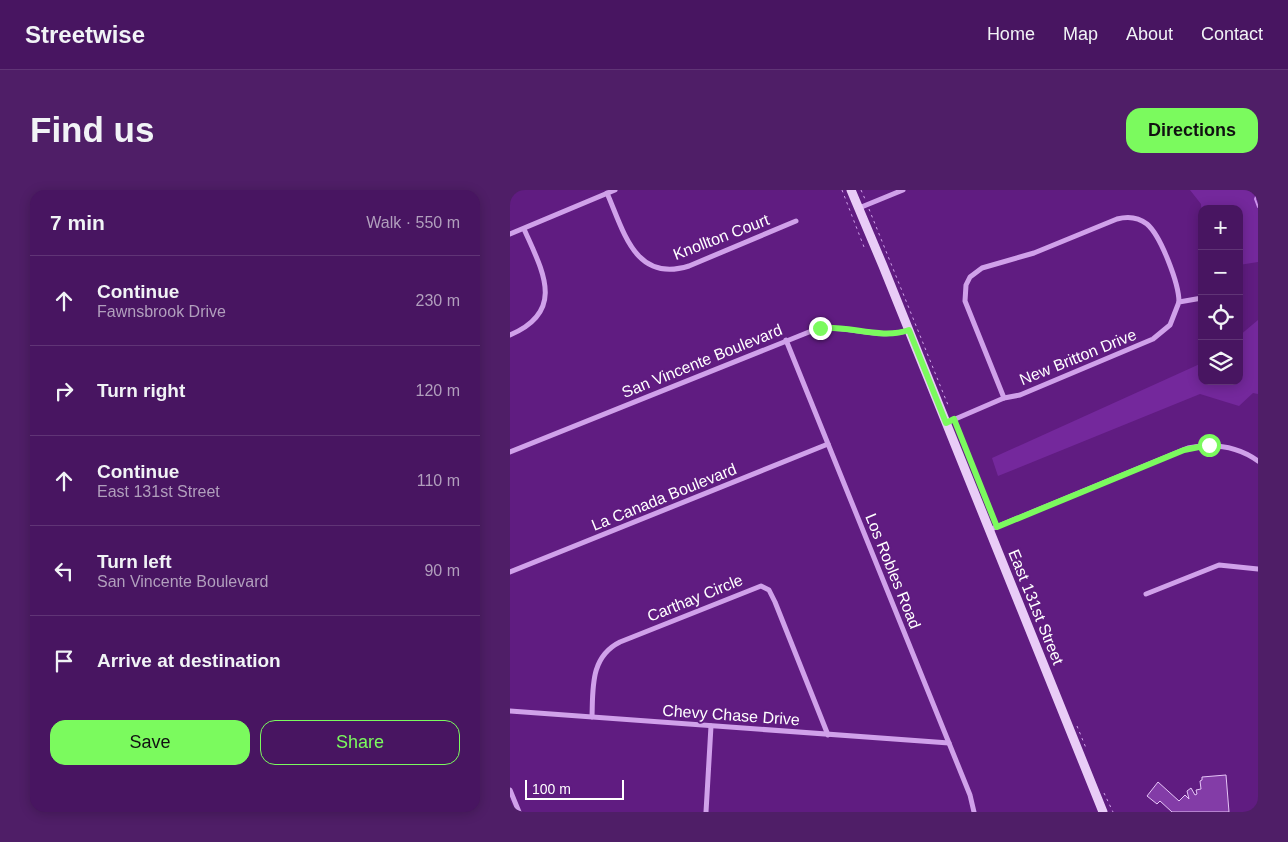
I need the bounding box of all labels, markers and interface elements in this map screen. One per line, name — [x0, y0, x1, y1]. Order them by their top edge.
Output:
text: Streetwise — [25, 21, 145, 48]
text: Home — [987, 24, 1035, 44]
text: Map — [1063, 24, 1098, 44]
text: About — [1126, 24, 1173, 44]
text: Contact — [1201, 24, 1263, 44]
button: Directions — [1126, 108, 1258, 153]
text: Find us — [30, 110, 154, 149]
map controls — [1198, 205, 1243, 385]
button: + — [1198, 205, 1243, 250]
text: 7 min — [50, 211, 105, 234]
street label: Knollton Court — [671, 211, 772, 263]
text: Walk · 550 m — [366, 214, 460, 231]
button: − — [1198, 250, 1243, 295]
text: Continue — [97, 281, 179, 302]
icon: ahead — [50, 287, 78, 315]
text: 230 m — [416, 292, 460, 309]
button: locate — [1198, 295, 1243, 340]
text: Fawnsbrook Drive — [97, 303, 226, 320]
route end — [809, 317, 832, 340]
street label: San Vincente Boulevard — [619, 321, 785, 401]
street label: New Britton Drive — [1017, 326, 1139, 388]
button: layers — [1198, 340, 1243, 385]
icon: right — [50, 377, 78, 405]
text: Turn right — [97, 380, 185, 401]
text: 120 m — [416, 382, 460, 399]
route start — [1198, 434, 1221, 457]
street label: La Canada Boulevard — [589, 460, 739, 534]
text: Continue — [97, 461, 179, 482]
icon: ahead — [50, 467, 78, 495]
text: 110 m — [417, 472, 460, 489]
text: East 131st Street — [97, 483, 220, 500]
street label: Los Robles Road — [862, 511, 924, 631]
street label: East 131st Street — [1005, 547, 1067, 668]
text: Turn left — [97, 551, 172, 572]
icon: left — [50, 557, 78, 585]
text: 90 m — [424, 562, 460, 579]
street label: Carthay Circle — [645, 571, 745, 625]
text: San Vincente Boulevard — [97, 573, 268, 590]
icon: arrive — [50, 647, 78, 675]
text: Arrive at destination — [97, 650, 281, 671]
street label: Chevy Chase Drive — [662, 702, 800, 728]
button: Save — [50, 720, 250, 765]
button: Share — [260, 720, 460, 765]
scale bar — [525, 777, 624, 800]
text: 100 m — [532, 781, 571, 797]

